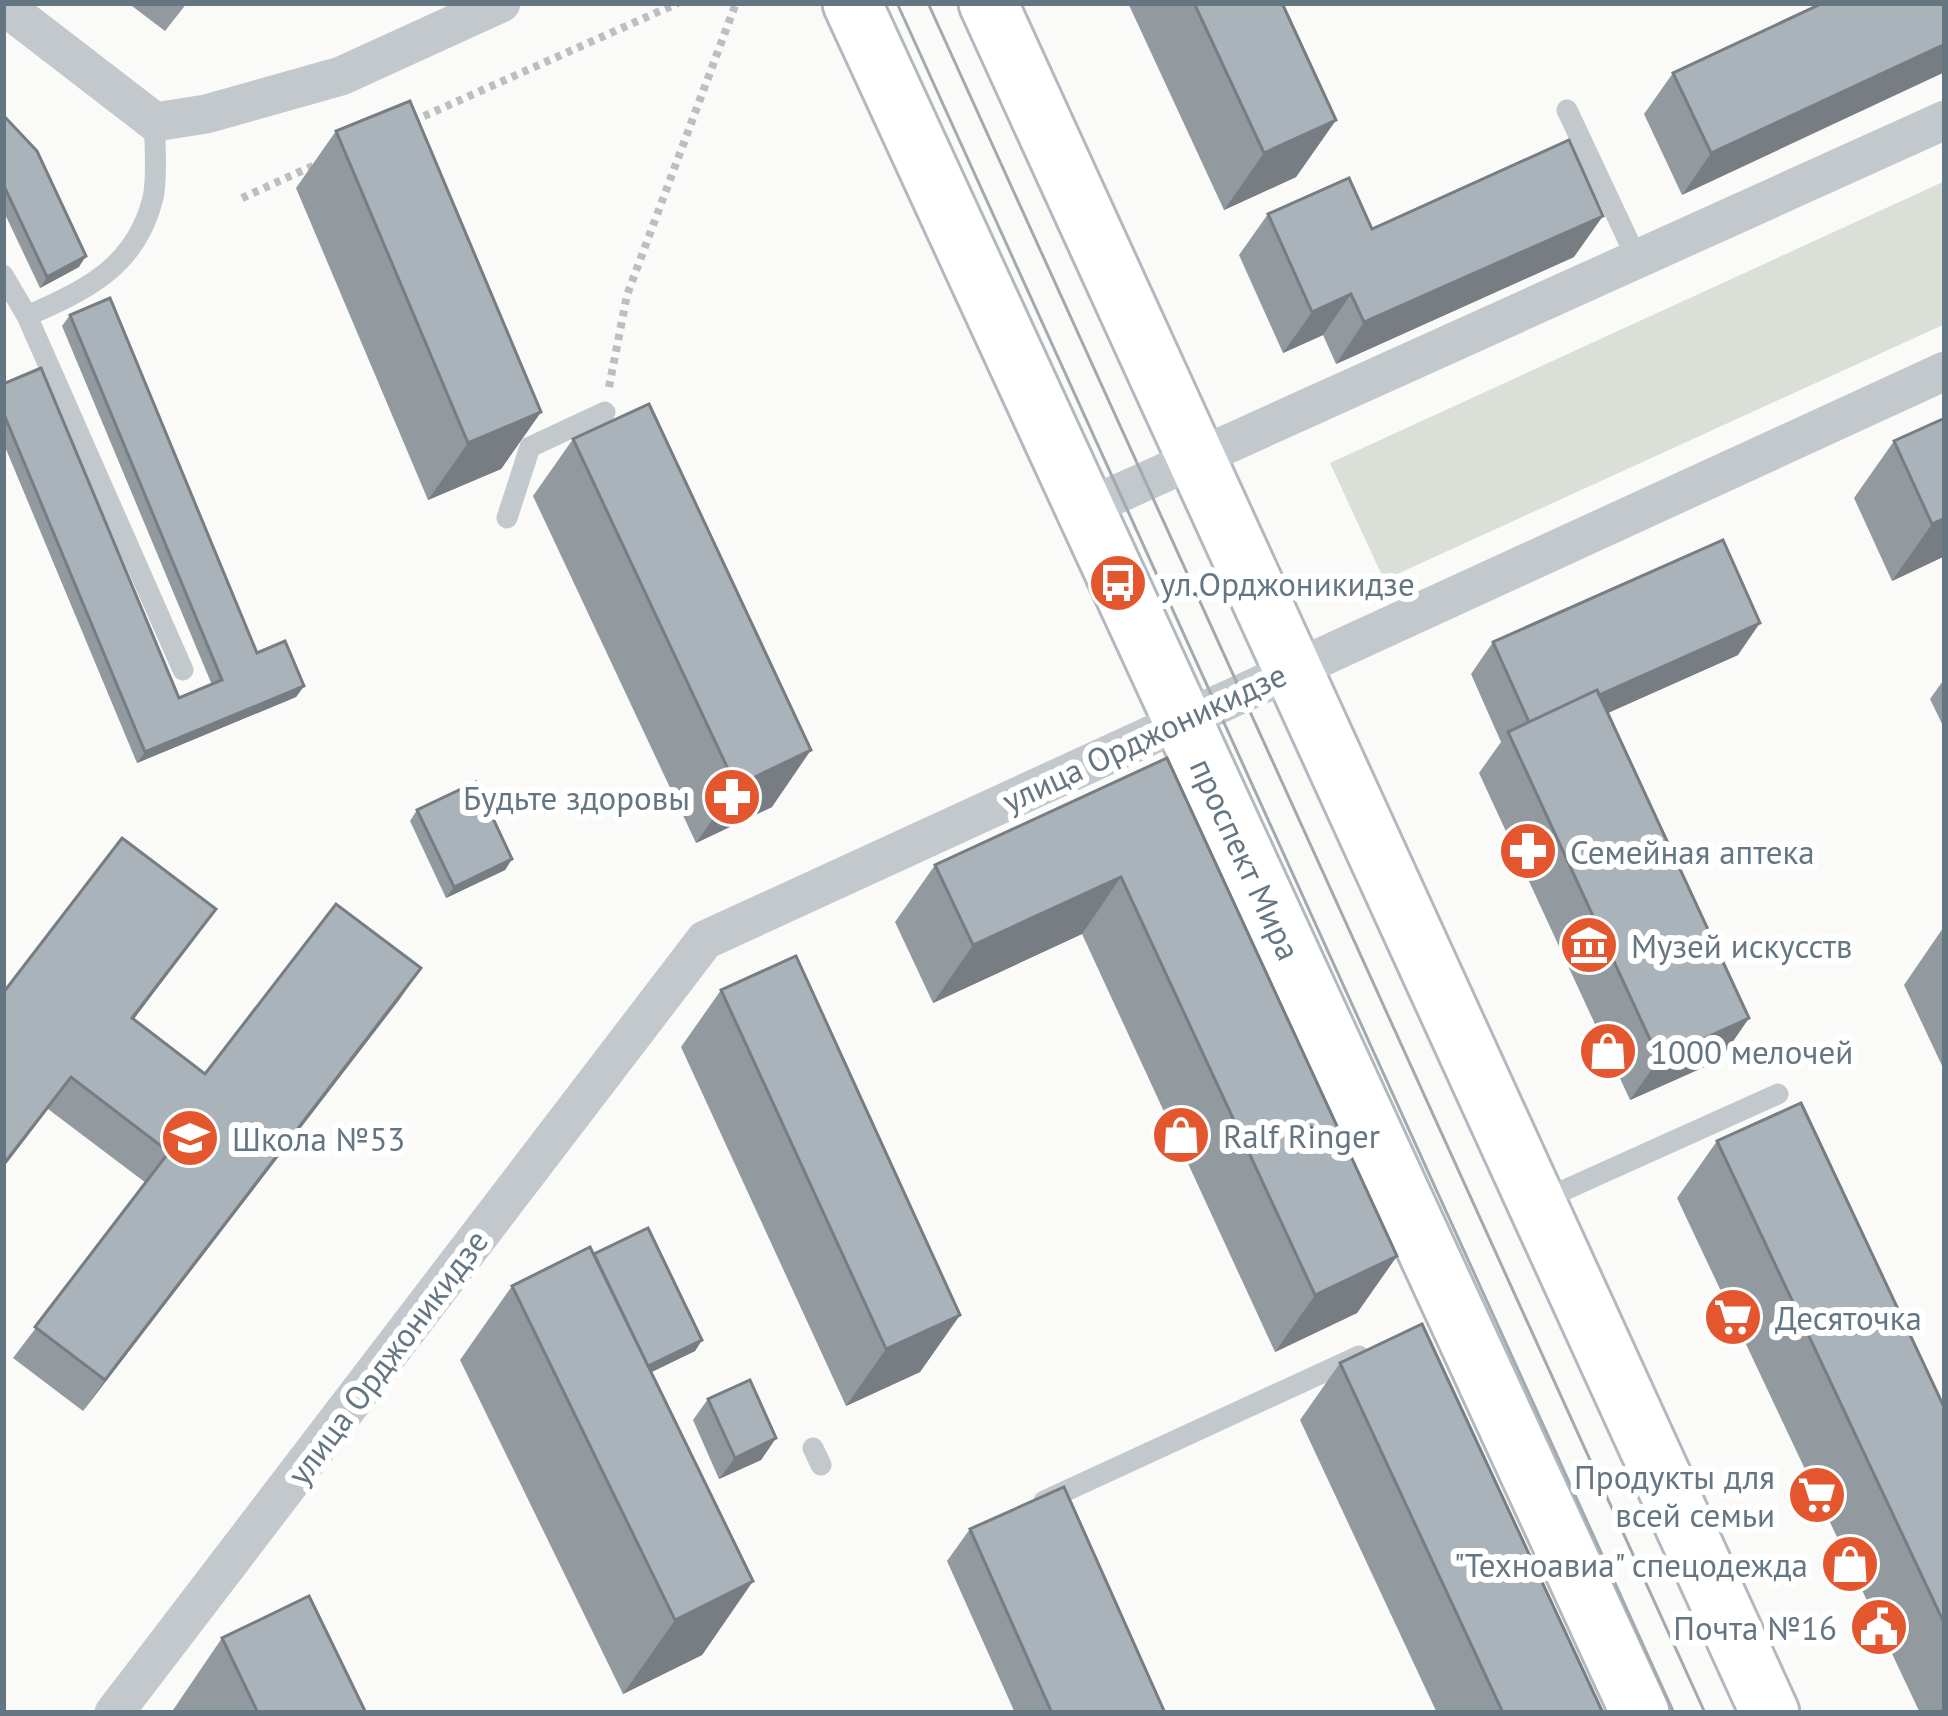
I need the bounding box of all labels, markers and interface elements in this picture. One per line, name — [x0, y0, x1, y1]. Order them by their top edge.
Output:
bus stop icon: ул.Орджоникидзе — [1087, 552, 1149, 614]
place label: ул.Орджоникидзе — [1160, 562, 1415, 605]
street label: улица Орджоникидзе — [995, 652, 1293, 822]
street label: проспект Мира — [1181, 751, 1311, 966]
pharmacy icon: Будьте здоровы — [701, 766, 763, 828]
place label: Будьте здоровы — [463, 776, 690, 819]
pharmacy icon: Семейная аптека — [1497, 820, 1559, 882]
place label: Семейная аптека — [1570, 830, 1815, 873]
museum icon: Музей искусств — [1558, 914, 1620, 976]
place label: Музей искусств — [1631, 924, 1853, 967]
shop icon: 1000 мелочей — [1577, 1020, 1639, 1082]
place label: 1000 мелочей — [1650, 1030, 1853, 1073]
shop icon: Ralf Ringer — [1150, 1104, 1212, 1166]
school or university icon: Школа №53 — [159, 1107, 221, 1169]
place label: Ralf Ringer — [1223, 1114, 1380, 1157]
place label: Школа №53 — [232, 1117, 405, 1160]
street label: улица Орджоникидзе — [277, 1221, 497, 1493]
supermarket icon: Десяточка — [1702, 1286, 1764, 1348]
place label: Десяточка — [1775, 1296, 1922, 1339]
place label: Продукты для всей семьи — [1574, 1455, 1775, 1536]
supermarket icon: Продукты для всей семьи — [1786, 1464, 1848, 1526]
shop icon: "Техноавиа" спецодежда — [1819, 1533, 1881, 1595]
place label: "Техноавиа" спецодежда — [1454, 1543, 1808, 1586]
public building icon: Почта №16 — [1848, 1596, 1910, 1658]
place label: Почта №16 — [1673, 1606, 1837, 1649]

